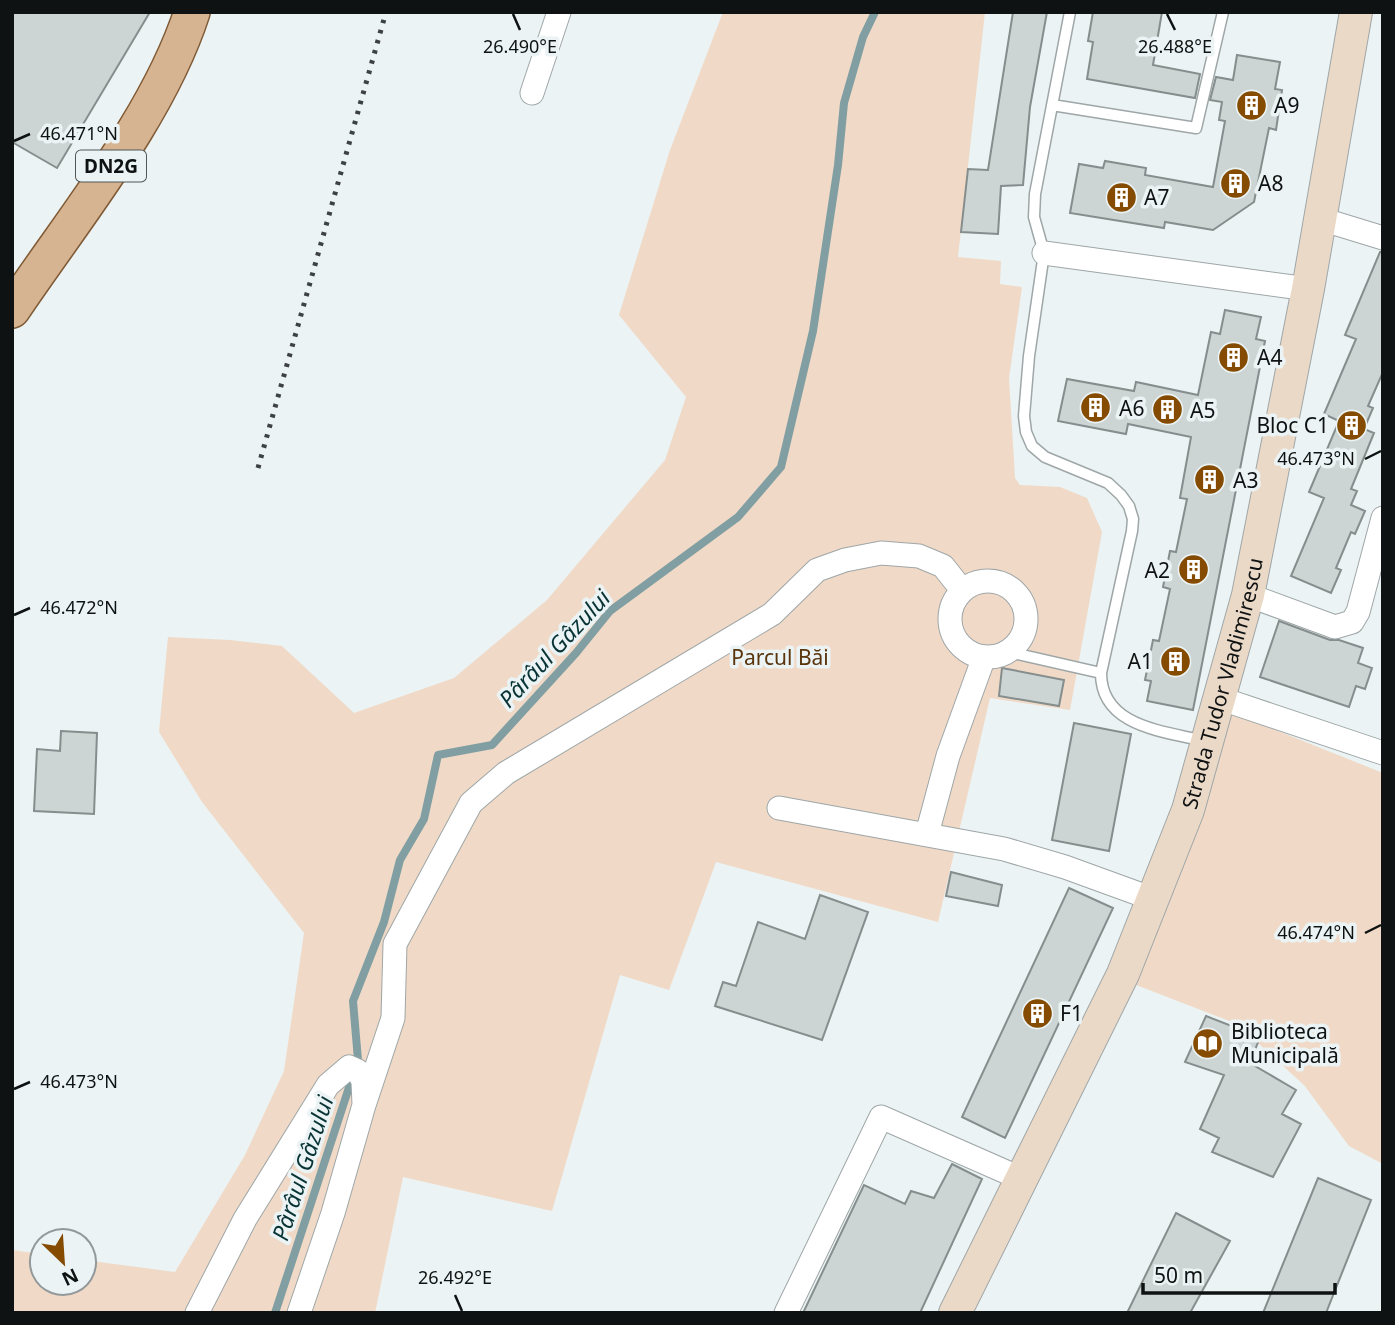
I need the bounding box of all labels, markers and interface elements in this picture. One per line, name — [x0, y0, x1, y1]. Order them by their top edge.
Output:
text: 26.490°E — [483, 34, 557, 58]
text: 26.488°E — [1138, 34, 1212, 58]
building icon: A9 — [1234, 88, 1268, 122]
place label: A9 — [1274, 91, 1299, 119]
text: 46.471°N — [40, 121, 118, 145]
road number: DN2G — [76, 150, 146, 182]
building icon: A8 — [1218, 166, 1252, 200]
place label: A8 — [1258, 169, 1283, 197]
building icon: A7 — [1104, 180, 1138, 214]
place label: A7 — [1144, 183, 1169, 211]
building icon: A4 — [1217, 340, 1251, 374]
place label: A4 — [1257, 343, 1282, 371]
building icon: A6 — [1079, 391, 1113, 425]
building icon: A5 — [1150, 393, 1184, 427]
place label: A6 — [1119, 394, 1144, 422]
place label: A5 — [1190, 396, 1215, 424]
building icon: Bloc C1 — [1335, 408, 1369, 442]
place label: Bloc C1 — [1256, 411, 1329, 439]
text: 46.473°N — [1277, 446, 1355, 470]
building icon: A3 — [1193, 463, 1227, 497]
place label: A3 — [1233, 466, 1258, 494]
building icon: A2 — [1176, 553, 1210, 587]
street label: Strada Tudor Vladimirescu — [1175, 555, 1269, 812]
place label: A2 — [1145, 556, 1170, 584]
water label: Pârâul Gâzului — [491, 581, 618, 714]
text: 46.472°N — [40, 595, 118, 619]
park label: Parcul Băi — [731, 643, 829, 671]
building icon: A1 — [1159, 644, 1193, 678]
place label: A1 — [1128, 647, 1153, 675]
text: 46.474°N — [1277, 920, 1355, 944]
building icon: F1 — [1020, 996, 1054, 1030]
place label: F1 — [1060, 999, 1083, 1027]
place label: Biblioteca Municipală — [1231, 1017, 1339, 1069]
library icon: Biblioteca Municipală — [1191, 1026, 1225, 1060]
text: 46.473°N — [40, 1069, 118, 1093]
water label: Pârâul Gâzului — [264, 1090, 341, 1245]
north arrow — [28, 1227, 98, 1297]
scale bar — [1143, 1252, 1336, 1296]
text: 50 m — [1154, 1261, 1203, 1289]
text: N — [58, 1262, 83, 1292]
text: 26.492°E — [418, 1265, 492, 1289]

